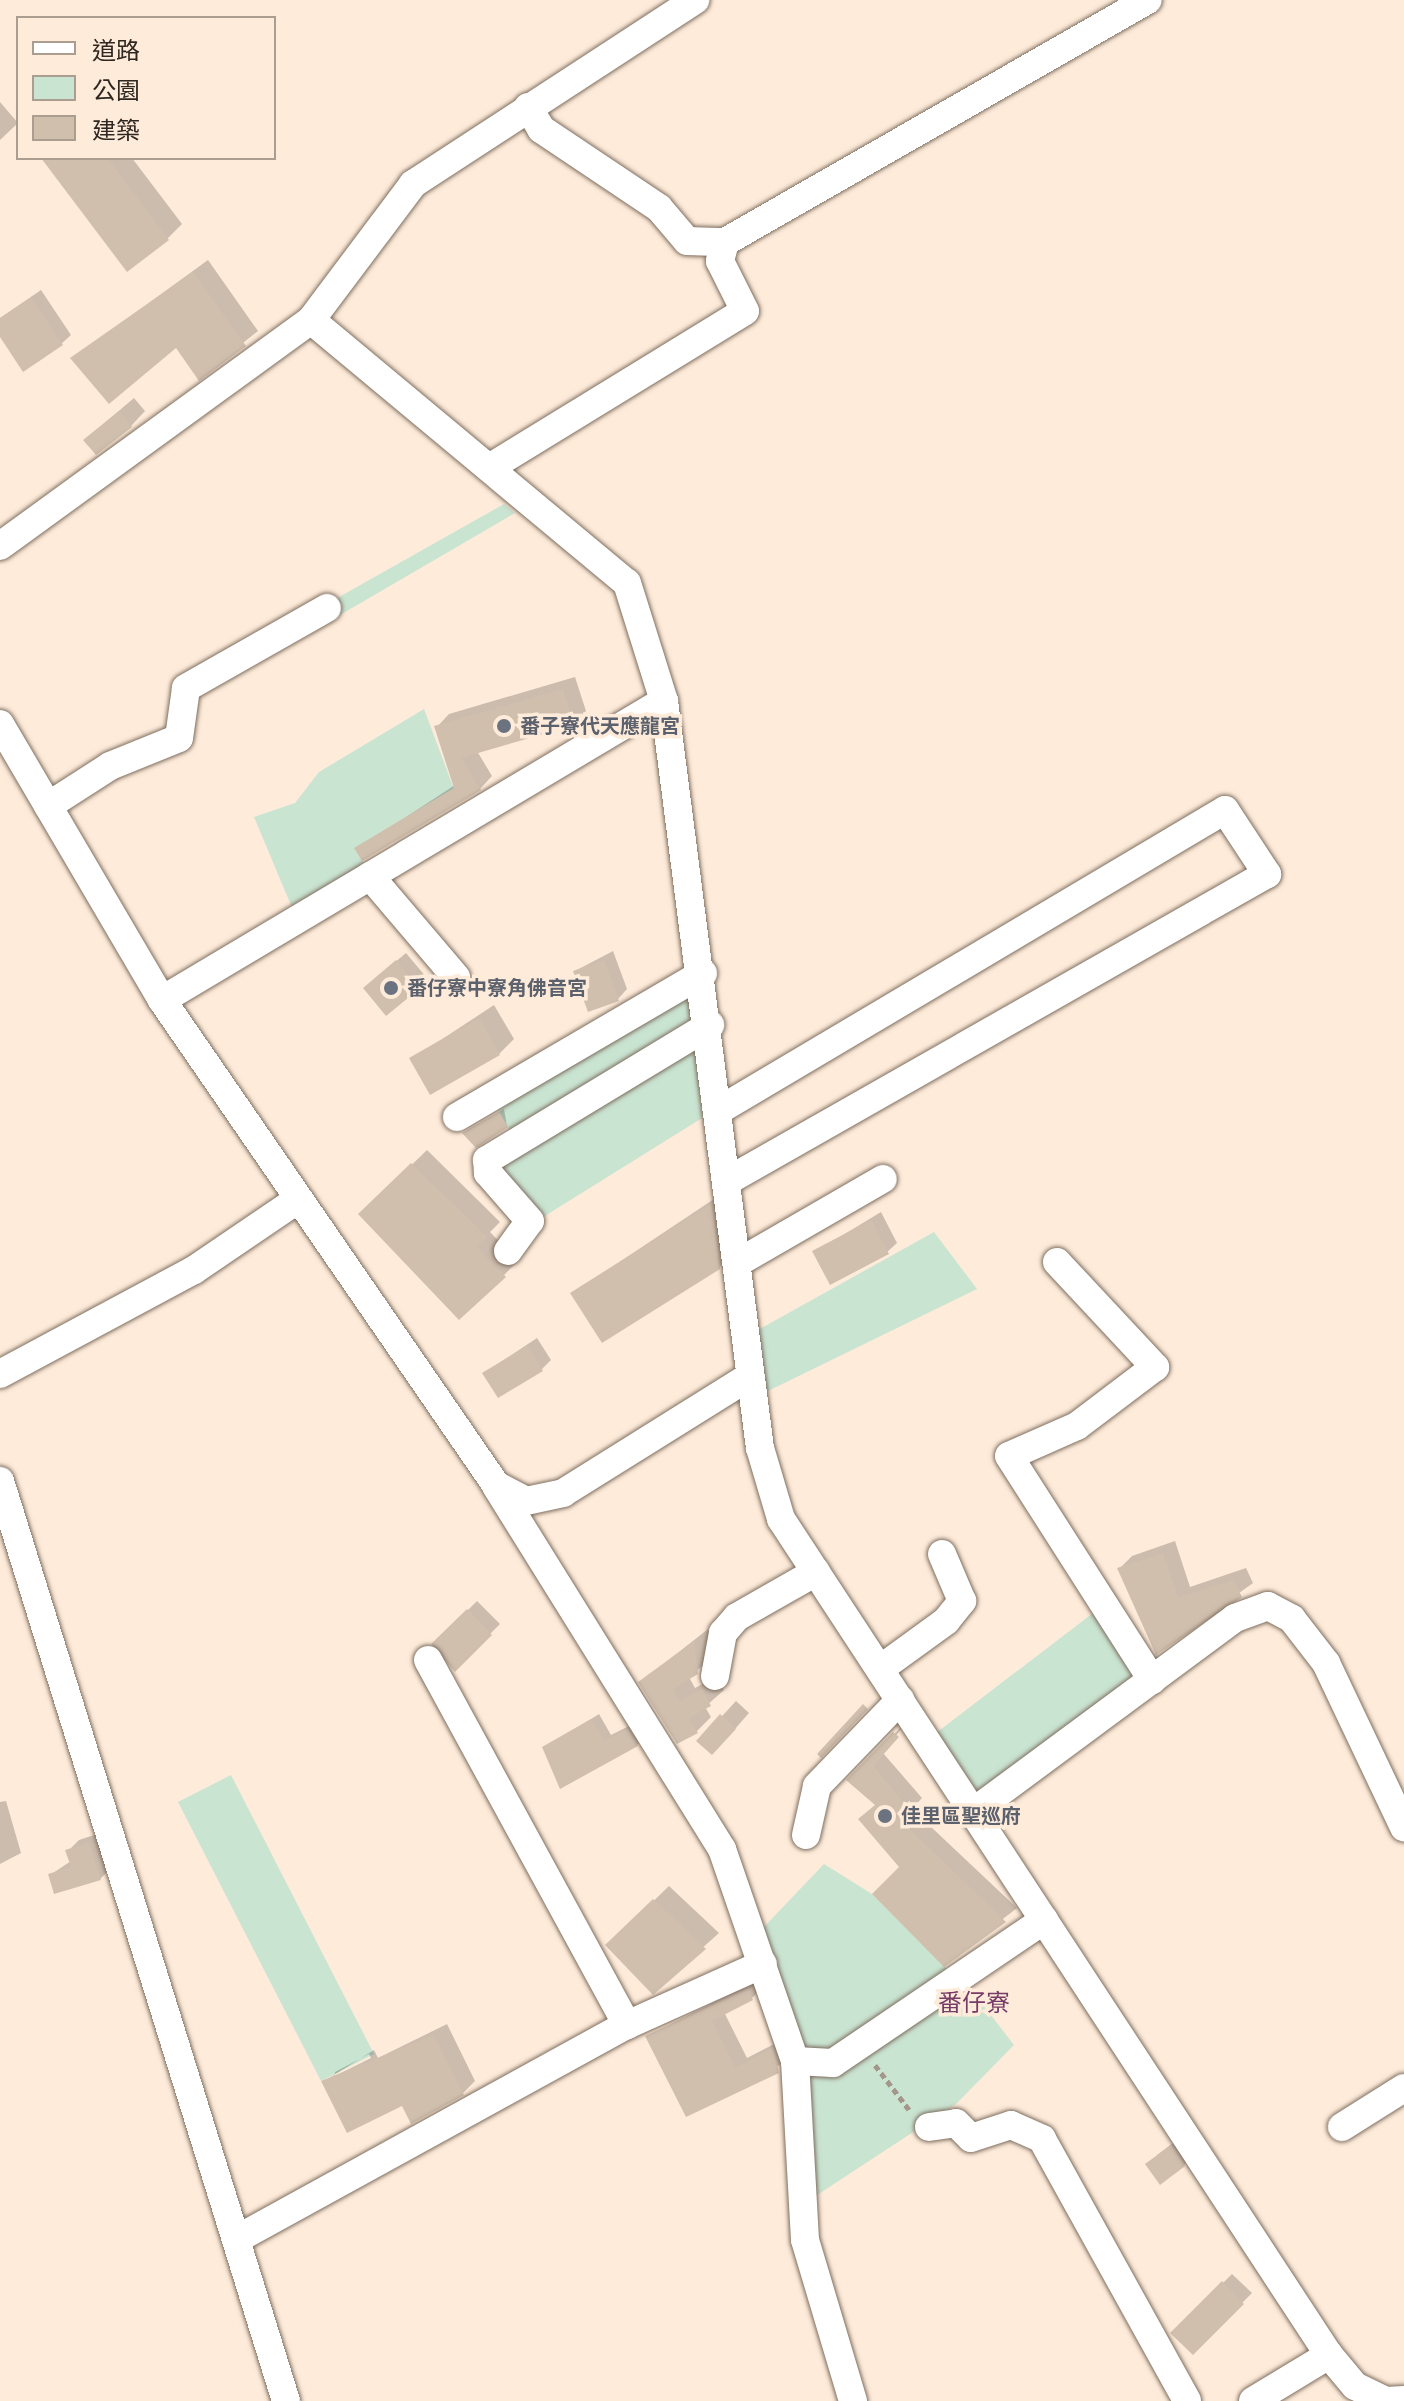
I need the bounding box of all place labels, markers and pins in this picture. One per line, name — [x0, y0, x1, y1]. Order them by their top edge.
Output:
place label: 番子寮代天應龍宮 — [520, 714, 680, 738]
marker: 番子寮代天應龍宮 — [495, 717, 513, 735]
place label: 番仔寮中寮角佛音宮 — [407, 976, 587, 1000]
marker: 番仔寮中寮角佛音宮 — [382, 979, 400, 997]
place label: 佳里區聖巡府 — [901, 1804, 1021, 1828]
marker: 佳里區聖巡府 — [876, 1807, 894, 1825]

